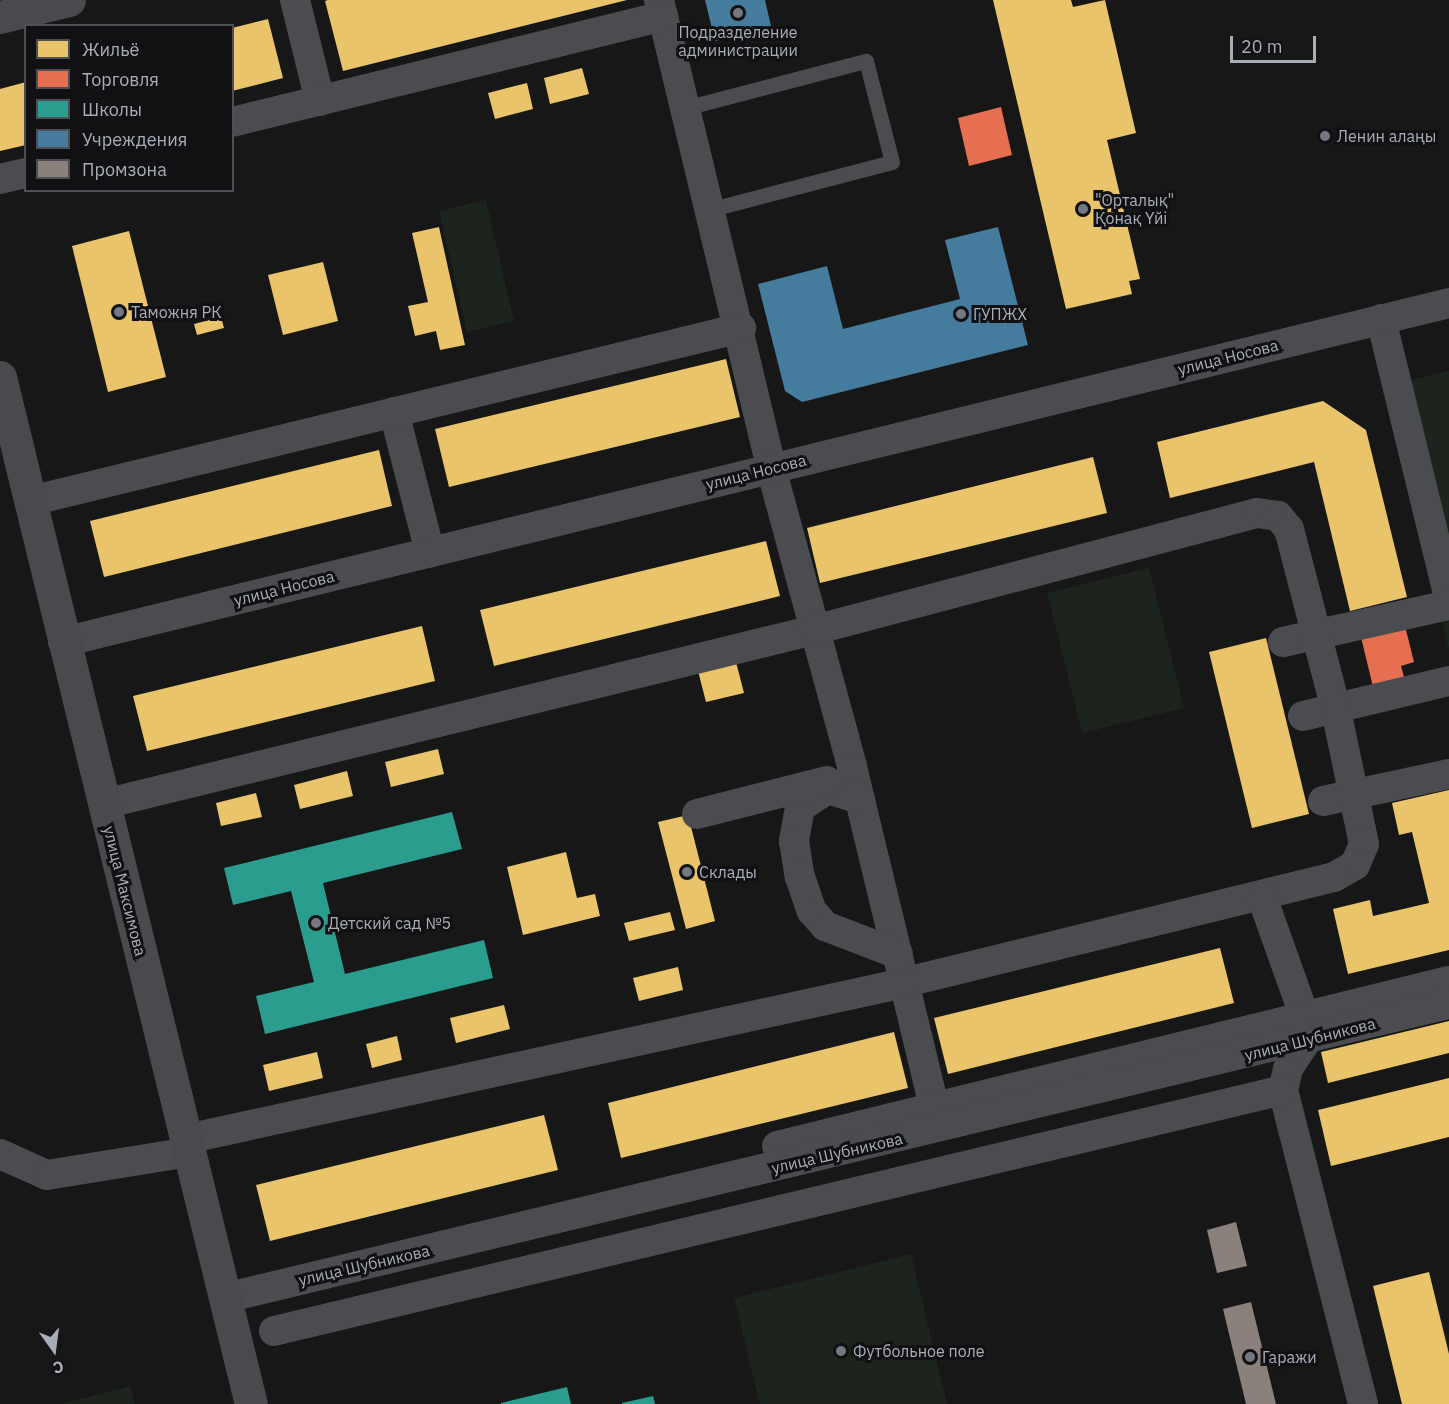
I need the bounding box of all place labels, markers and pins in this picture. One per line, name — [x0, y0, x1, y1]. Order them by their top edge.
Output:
marker: Подразделение администрации — [731, 6, 745, 20]
place label: Подразделение администрации — [678, 22, 798, 60]
place label: Ленин алаңы — [1337, 126, 1436, 146]
marker: Ленин алаңы — [1318, 129, 1332, 143]
place label: "Орталық" Қонақ Үйі — [1095, 190, 1174, 228]
marker: "Орталық" Қонақ Үйі — [1076, 202, 1090, 216]
place label: Таможня РК — [131, 302, 222, 322]
place label: ГУПЖХ — [973, 304, 1027, 324]
marker: Таможня РК — [112, 305, 126, 319]
marker: ГУПЖХ — [954, 307, 968, 321]
place label: Склады — [699, 862, 757, 882]
marker: Склады — [680, 865, 694, 879]
place label: Детский сад №5 — [328, 913, 451, 933]
marker: Детский сад №5 — [309, 916, 323, 930]
place label: Футбольное поле — [853, 1341, 984, 1361]
marker: Футбольное поле — [834, 1344, 848, 1358]
place label: Гаражи — [1262, 1347, 1317, 1367]
marker: Гаражи — [1243, 1350, 1257, 1364]

